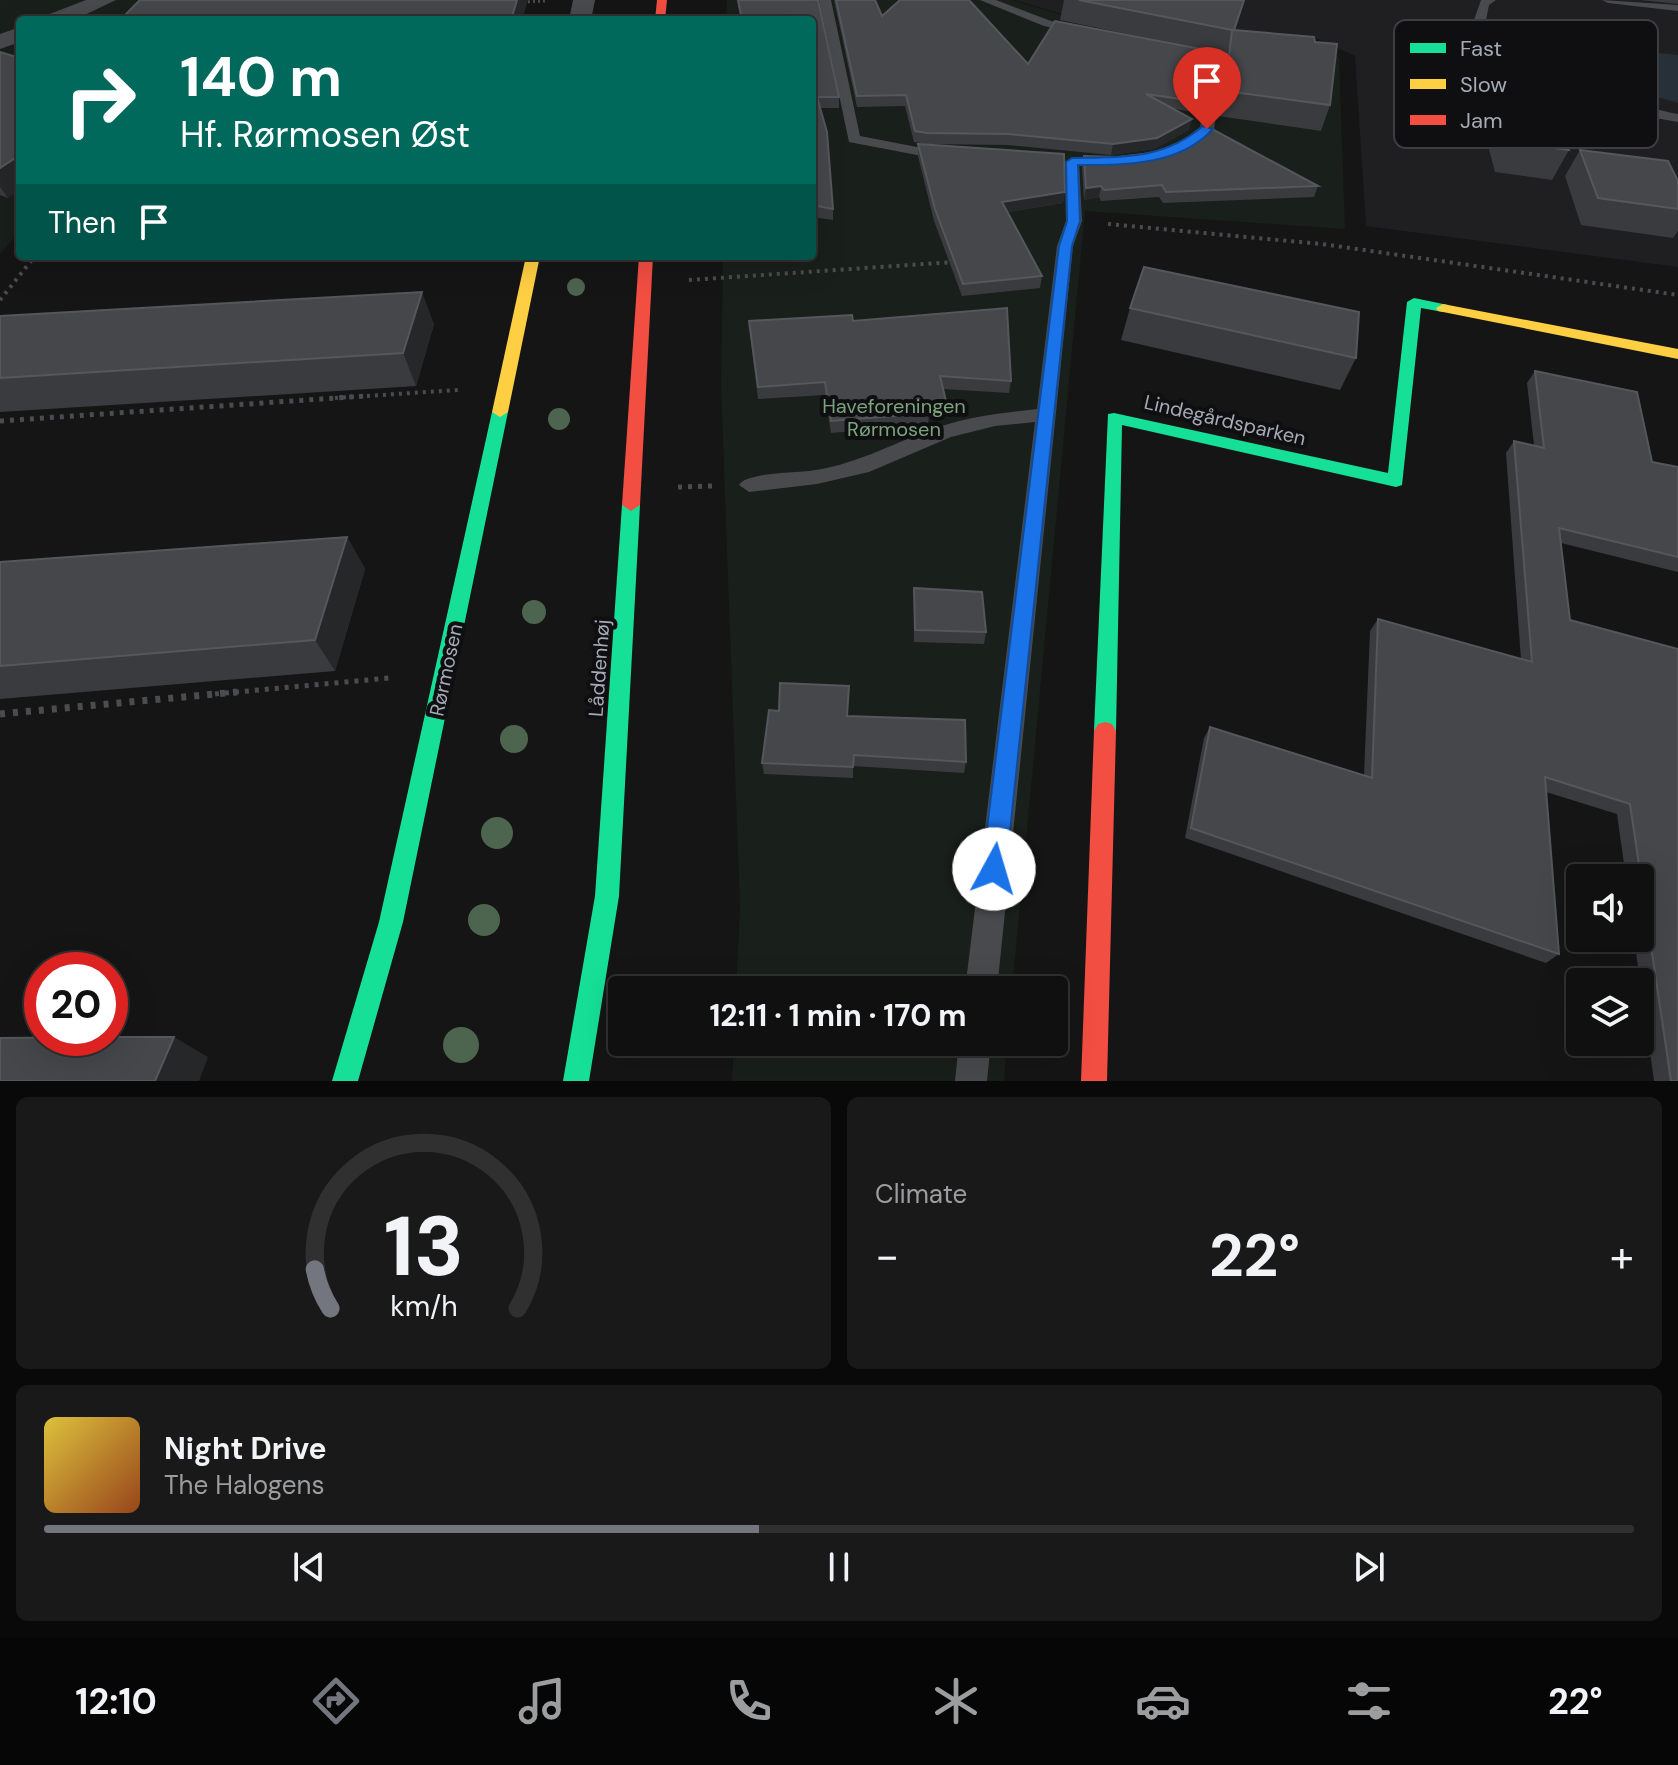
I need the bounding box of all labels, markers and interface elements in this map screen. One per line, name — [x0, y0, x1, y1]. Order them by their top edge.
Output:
legend — [1394, 20, 1658, 148]
text: Fast — [1460, 34, 1502, 63]
text: 140 m — [180, 40, 342, 113]
pin — [1173, 47, 1241, 129]
icon: right — [48, 48, 152, 152]
icon: arrive — [1185, 59, 1229, 103]
text: Slow — [1460, 70, 1507, 99]
text: Jam — [1460, 106, 1503, 135]
text: Hf. Rørmosen Øst — [180, 111, 470, 158]
icon: arrive — [132, 200, 176, 244]
text: Then — [48, 203, 116, 242]
street label: Lindegårdsparken — [1142, 389, 1308, 451]
park label: Haveforeningen Rørmosen — [822, 393, 966, 442]
street label: Låddenhøj — [583, 618, 615, 718]
street label: Rørmosen — [424, 621, 468, 719]
position arrow — [952, 827, 1036, 911]
map controls — [1566, 864, 1654, 1056]
button: sound — [1566, 864, 1654, 952]
speed limit sign: 20 — [24, 952, 128, 1056]
button: layers — [1566, 968, 1654, 1056]
text: 12:11 · 1 min · 170 m — [709, 996, 967, 1035]
text: Climate — [875, 1177, 967, 1211]
text: 13 — [383, 1192, 464, 1301]
text: 22° — [1209, 1216, 1300, 1295]
text: − — [875, 1227, 899, 1285]
text: + — [1610, 1227, 1634, 1285]
text: km/h — [390, 1288, 457, 1325]
text: Night Drive — [164, 1429, 327, 1468]
text: The Halogens — [164, 1468, 324, 1502]
icon: previous — [287, 1545, 331, 1589]
icon: pause — [817, 1545, 861, 1589]
icon: next — [1347, 1545, 1391, 1589]
icon: directions — [308, 1673, 364, 1729]
icon: music — [514, 1673, 570, 1729]
icon: phone — [721, 1673, 777, 1729]
icon: climate — [928, 1673, 984, 1729]
icon: car — [1135, 1673, 1191, 1729]
icon: filters — [1341, 1673, 1397, 1729]
text: 12:10 — [75, 1678, 157, 1725]
text: 22° — [1548, 1678, 1603, 1725]

